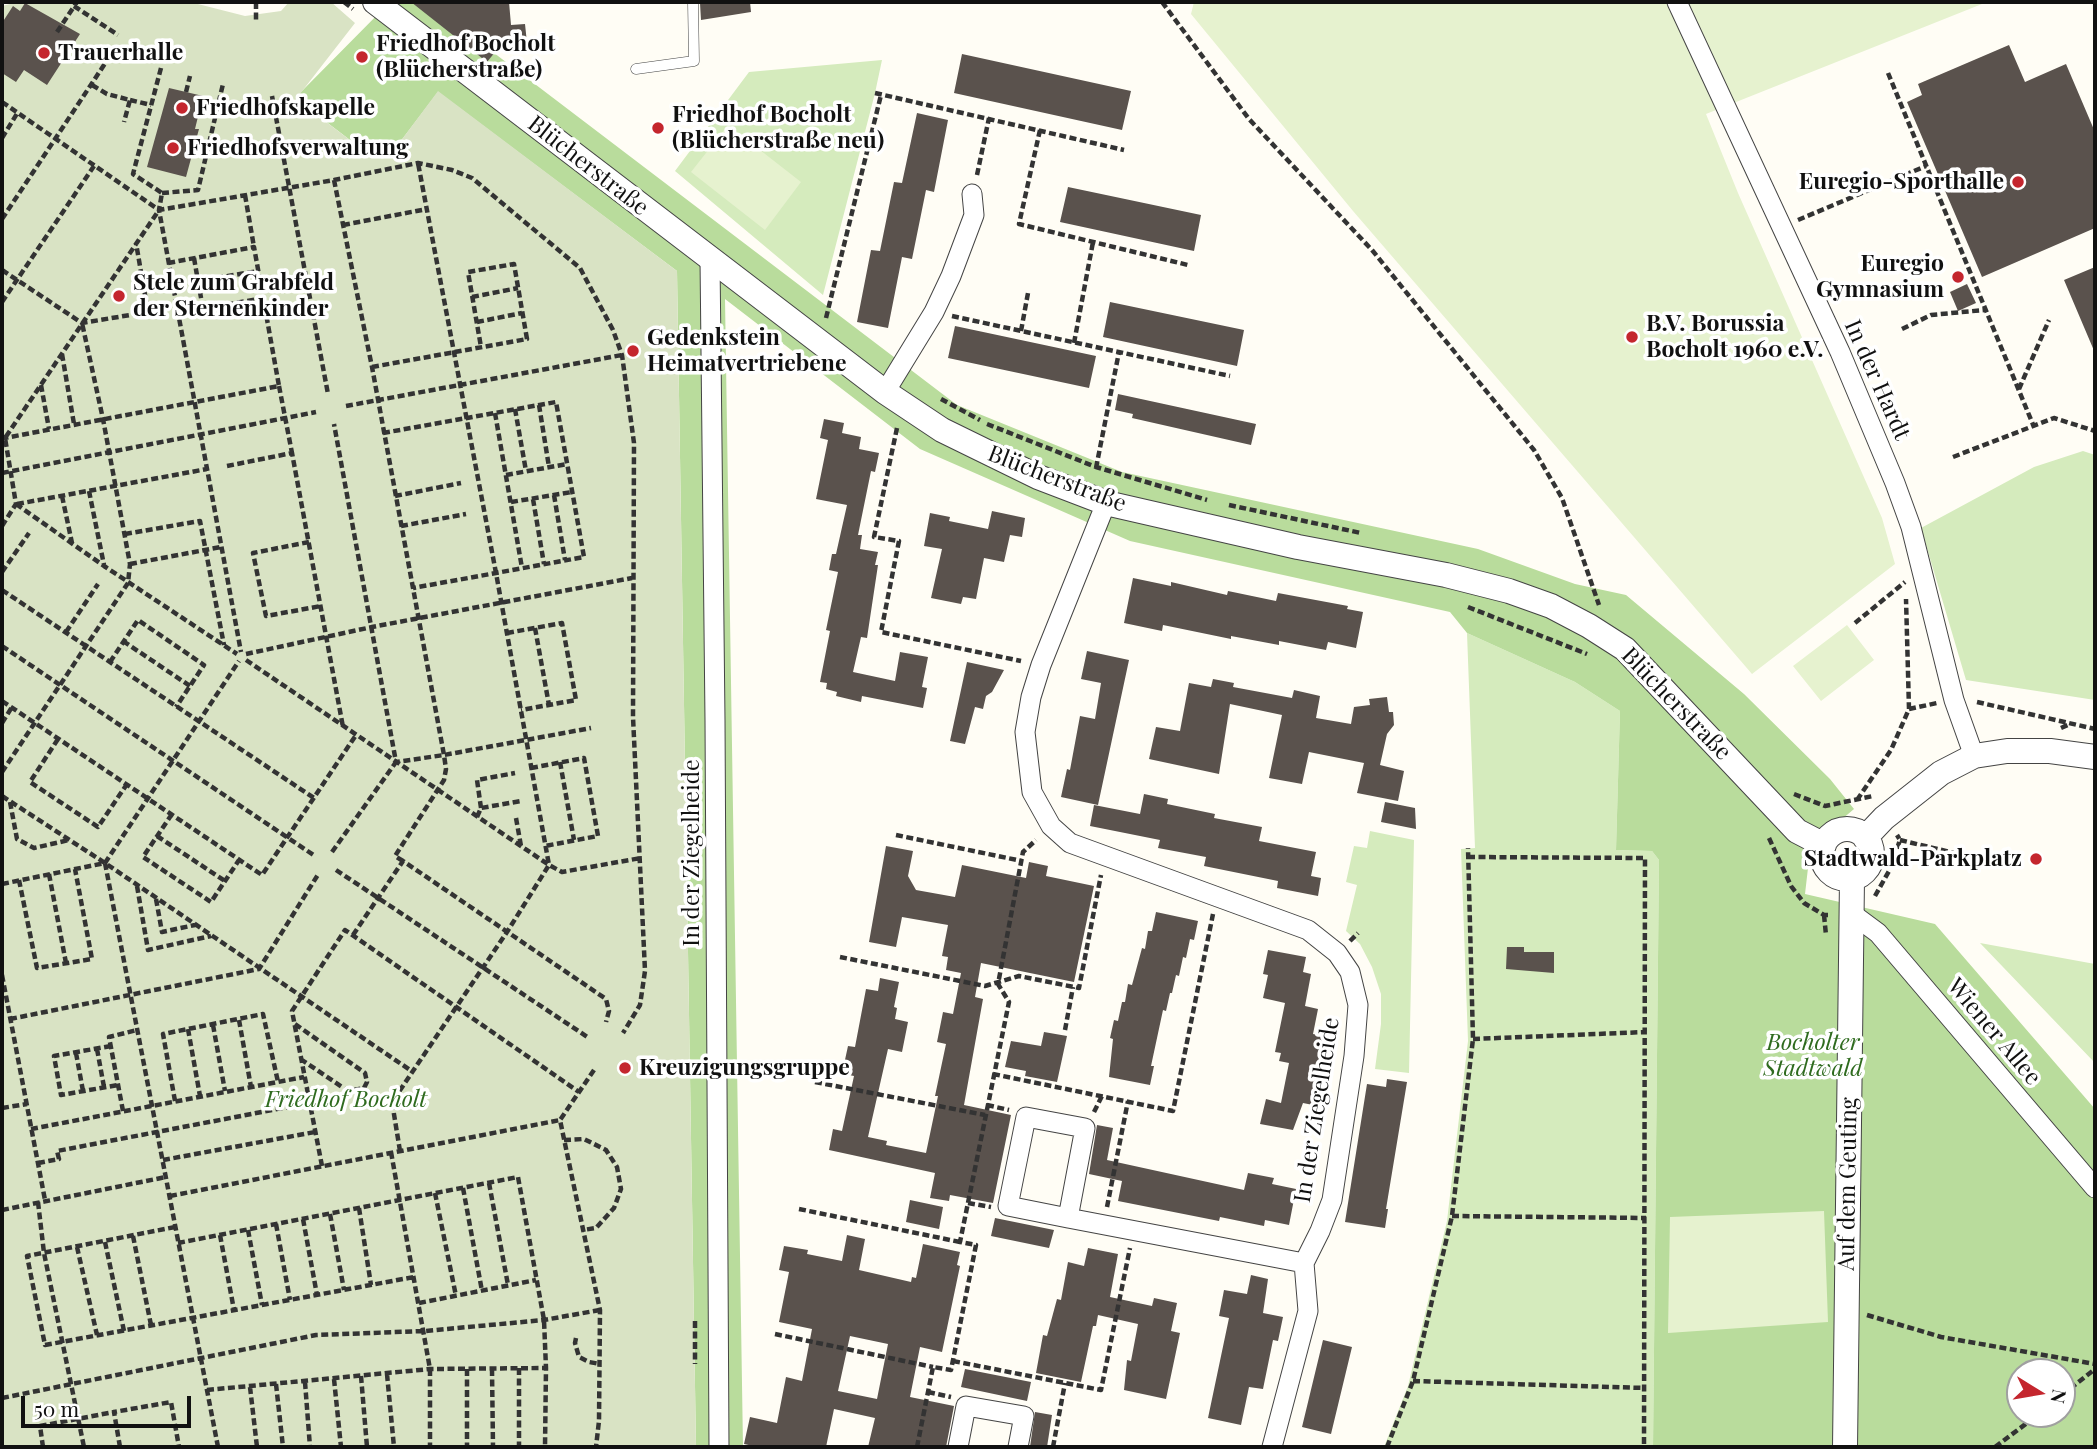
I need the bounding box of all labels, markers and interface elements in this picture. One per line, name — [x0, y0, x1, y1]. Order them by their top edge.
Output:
place label: Friedhof Bocholt (Blücherstraße) — [376, 30, 555, 84]
place label: Trauerhalle — [58, 39, 183, 67]
marker: Trauerhalle — [36, 45, 52, 61]
marker: Friedhof Bocholt (Blücherstraße) — [354, 49, 370, 65]
place label: Friedhofskapelle — [196, 94, 375, 122]
marker: Friedhofskapelle — [174, 100, 190, 116]
place label: Friedhof Bocholt (Blücherstraße neu) — [672, 101, 884, 155]
street label: Blücherstraße — [522, 110, 654, 222]
marker: Friedhof Bocholt (Blücherstraße neu) — [650, 120, 666, 136]
place label: Friedhofsverwaltung — [187, 134, 409, 162]
marker: Friedhofsverwaltung — [165, 140, 181, 156]
place label: Euregio-Sporthalle — [1799, 168, 2004, 196]
marker: Euregio-Sporthalle — [2010, 174, 2026, 190]
place label: Euregio Gymnasium — [1816, 250, 1944, 304]
place label: Stele zum Grabfeld der Sternenkinder — [133, 269, 334, 323]
marker: Euregio Gymnasium — [1950, 269, 1966, 285]
marker: Stele zum Grabfeld der Sternenkinder — [111, 288, 127, 304]
place label: B.V. Borussia Bocholt 1960 e.V. — [1646, 310, 1824, 364]
street label: In der Hardt — [1838, 316, 1916, 444]
place label: Gedenkstein Heimatvertriebene — [647, 324, 846, 378]
marker: B.V. Borussia Bocholt 1960 e.V. — [1624, 329, 1640, 345]
marker: Gedenkstein Heimatvertriebene — [625, 343, 641, 359]
street label: Blücherstraße — [984, 440, 1130, 518]
street label: Blücherstraße — [1615, 642, 1737, 766]
street label: In der Ziegelheide — [678, 759, 706, 947]
place label: Stadtwald-Parkplatz — [1804, 845, 2022, 873]
marker: Stadtwald-Parkplatz — [2028, 851, 2044, 867]
street label: Wiener Allee — [1941, 973, 2047, 1091]
street label: In der Ziegelheide — [1289, 1015, 1345, 1205]
park label: Bocholter Stadtwald — [1763, 1029, 1863, 1083]
place label: Kreuzigungsgruppe — [639, 1054, 850, 1082]
marker: Kreuzigungsgruppe — [617, 1060, 633, 1076]
park label: Friedhof Bocholt — [265, 1086, 427, 1114]
street label: Auf dem Geuting — [1833, 1097, 1863, 1271]
north arrow — [2006, 1358, 2076, 1428]
scale bar — [24, 1382, 194, 1426]
text: N — [2046, 1387, 2074, 1406]
text: 50 m — [34, 1394, 79, 1422]

